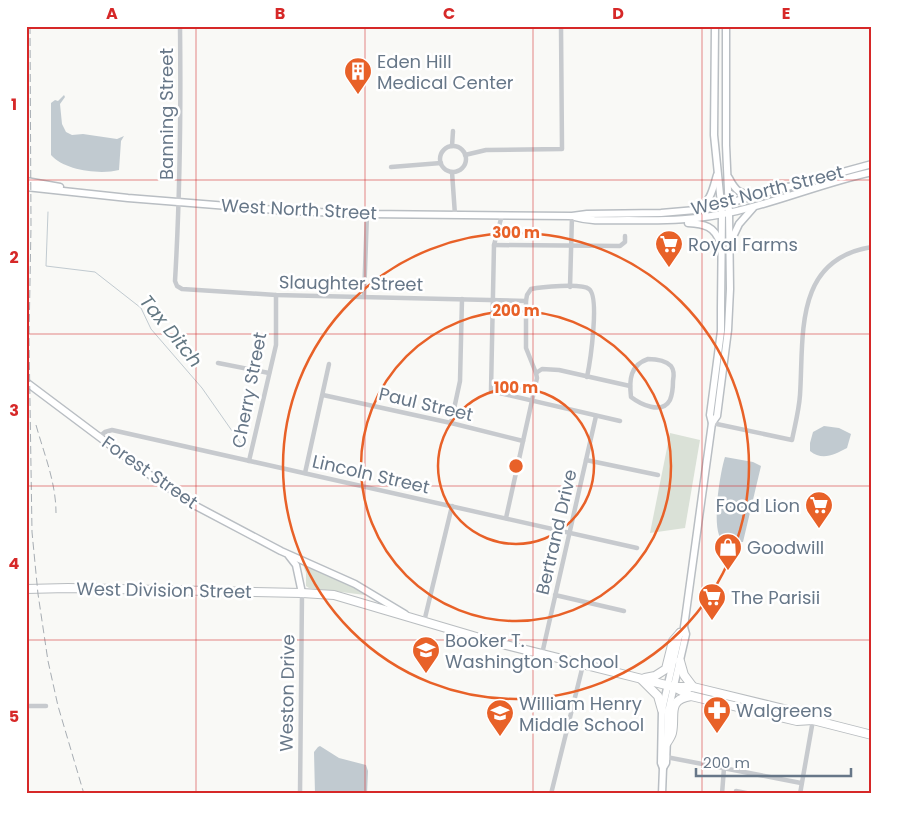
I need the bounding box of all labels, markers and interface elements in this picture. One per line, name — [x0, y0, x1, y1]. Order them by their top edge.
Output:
text: A — [106, 2, 118, 25]
text: B — [275, 2, 285, 25]
text: C — [443, 2, 455, 25]
text: D — [612, 2, 624, 25]
text: E — [782, 2, 790, 25]
street label: Banning Street — [154, 48, 179, 180]
place label: Eden Hill Medical Center — [377, 49, 514, 95]
building icon: Eden Hill Medical Center — [343, 56, 373, 95]
text: 1 — [11, 93, 17, 116]
street label: West North Street — [688, 159, 846, 221]
street label: West North Street — [220, 192, 378, 226]
text: 300 m — [492, 222, 540, 243]
supermarket icon: Royal Farms — [654, 229, 684, 268]
place label: Royal Farms — [688, 232, 798, 257]
text: 2 — [9, 246, 19, 269]
street label: Slaughter Street — [279, 269, 423, 297]
water label: Tax Ditch — [133, 289, 209, 373]
text: 200 m — [492, 300, 540, 321]
street label: Cherry Street — [226, 330, 272, 450]
text: 100 m — [494, 377, 538, 398]
street label: Paul Street — [376, 381, 476, 427]
text: 3 — [9, 399, 19, 422]
street label: Forest Street — [97, 430, 203, 514]
street label: Lincoln Street — [310, 448, 432, 500]
centre of rings — [507, 457, 525, 475]
street label: Bertrand Drive — [529, 467, 583, 597]
supermarket icon: Food Lion — [804, 490, 834, 529]
place label: Food Lion — [716, 493, 800, 518]
shop icon: Goodwill — [713, 532, 743, 571]
place label: Goodwill — [747, 535, 824, 560]
text: 4 — [9, 552, 20, 575]
street label: West Division Street — [76, 576, 252, 604]
supermarket icon: The Parisii — [697, 582, 727, 621]
place label: The Parisii — [731, 585, 820, 610]
place label: Booker T. Washington School — [445, 628, 619, 674]
street label: Weston Drive — [273, 634, 301, 752]
school or university icon: Booker T. Washington School — [411, 635, 441, 674]
place label: William Henry Middle School — [519, 691, 644, 737]
pharmacy icon: Walgreens — [702, 695, 732, 734]
school or university icon: William Henry Middle School — [485, 698, 515, 737]
place label: Walgreens — [736, 698, 832, 723]
text: 5 — [9, 705, 19, 728]
scale bar — [696, 745, 850, 777]
text: 200 m — [703, 752, 750, 773]

